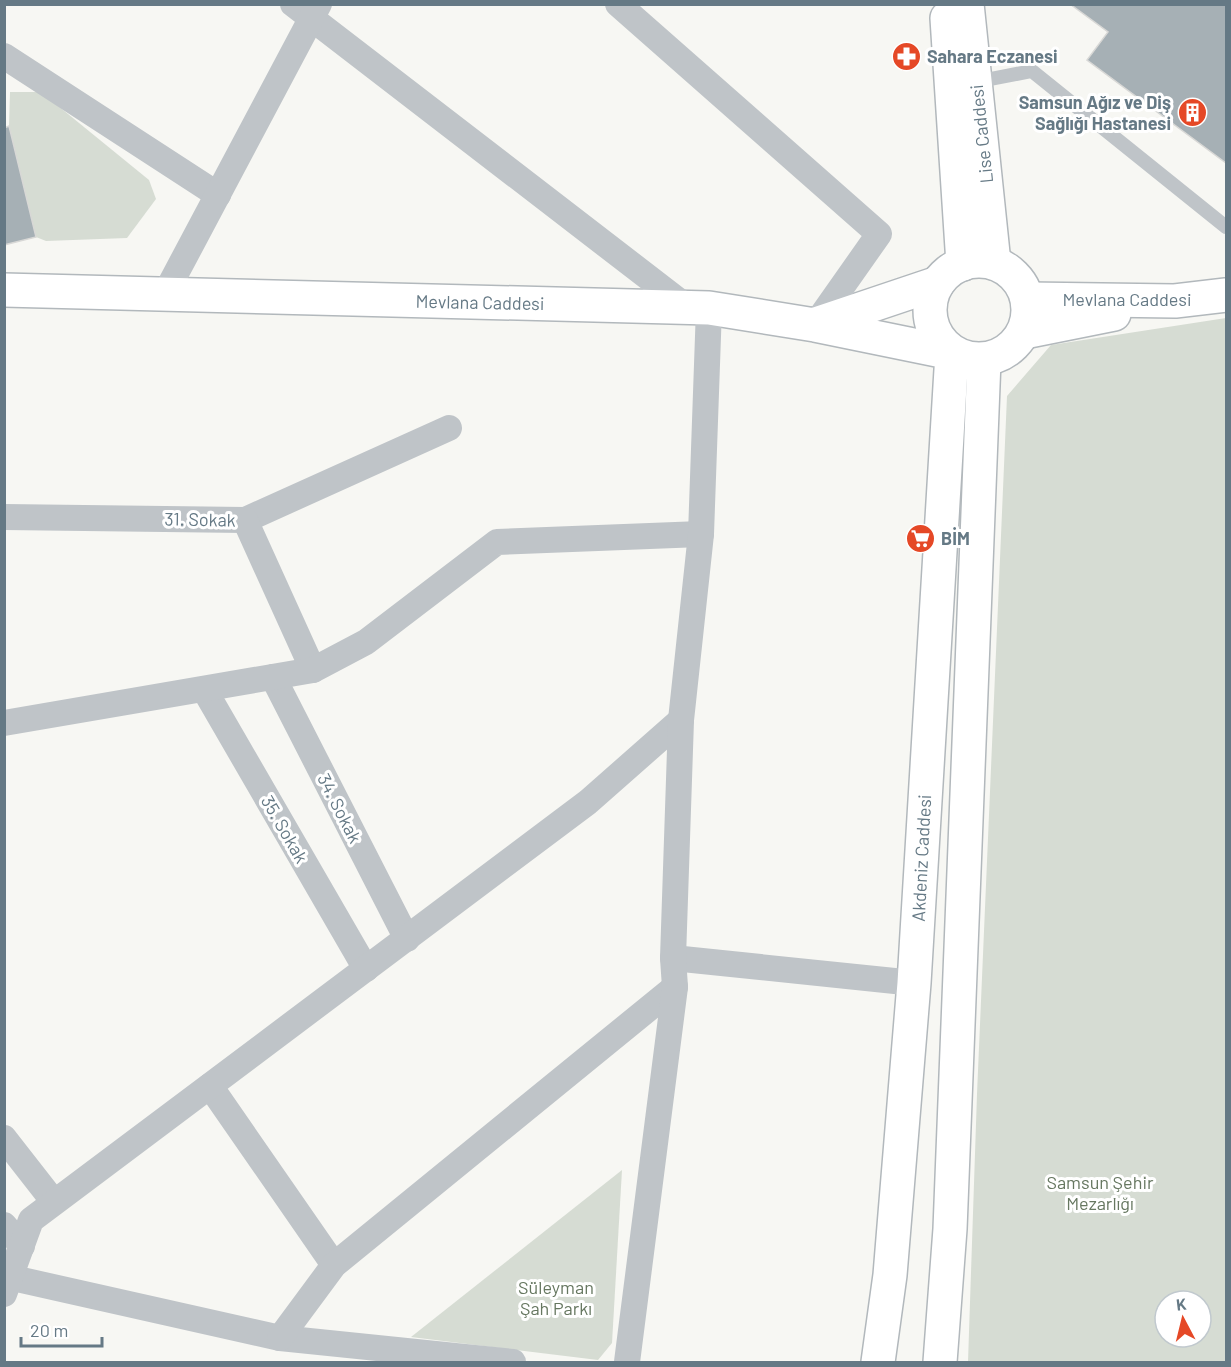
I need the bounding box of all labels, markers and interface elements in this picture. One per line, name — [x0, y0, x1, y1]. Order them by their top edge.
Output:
pharmacy icon: Sahara Eczanesi — [890, 40, 922, 72]
place label: Sahara Eczanesi — [927, 45, 1058, 67]
street label: Lise Caddesi — [965, 84, 997, 184]
place label: Samsun Ağız ve Diş Sağlığı Hastanesi — [1019, 91, 1171, 134]
building icon: Samsun Ağız ve Diş Sağlığı Hastanesi — [1176, 96, 1208, 128]
street label: Mevlana Caddesi — [1063, 288, 1191, 310]
street label: Mevlana Caddesi — [415, 290, 545, 314]
street label: 31. Sokak — [164, 507, 236, 531]
supermarket icon: BİM — [904, 522, 936, 554]
place label: BİM — [941, 527, 970, 549]
street label: 34. Sokak — [313, 770, 367, 846]
street label: 35. Sokak — [257, 791, 313, 867]
street label: Akdeniz Caddesi — [907, 794, 935, 922]
park label: Samsun Şehir Mezarlığı — [1046, 1171, 1154, 1214]
park label: Süleyman Şah Parkı — [518, 1276, 594, 1319]
north arrow — [1153, 1289, 1213, 1349]
text: K — [1175, 1294, 1187, 1314]
scale bar — [21, 1310, 102, 1348]
text: 20 m — [30, 1319, 68, 1341]

